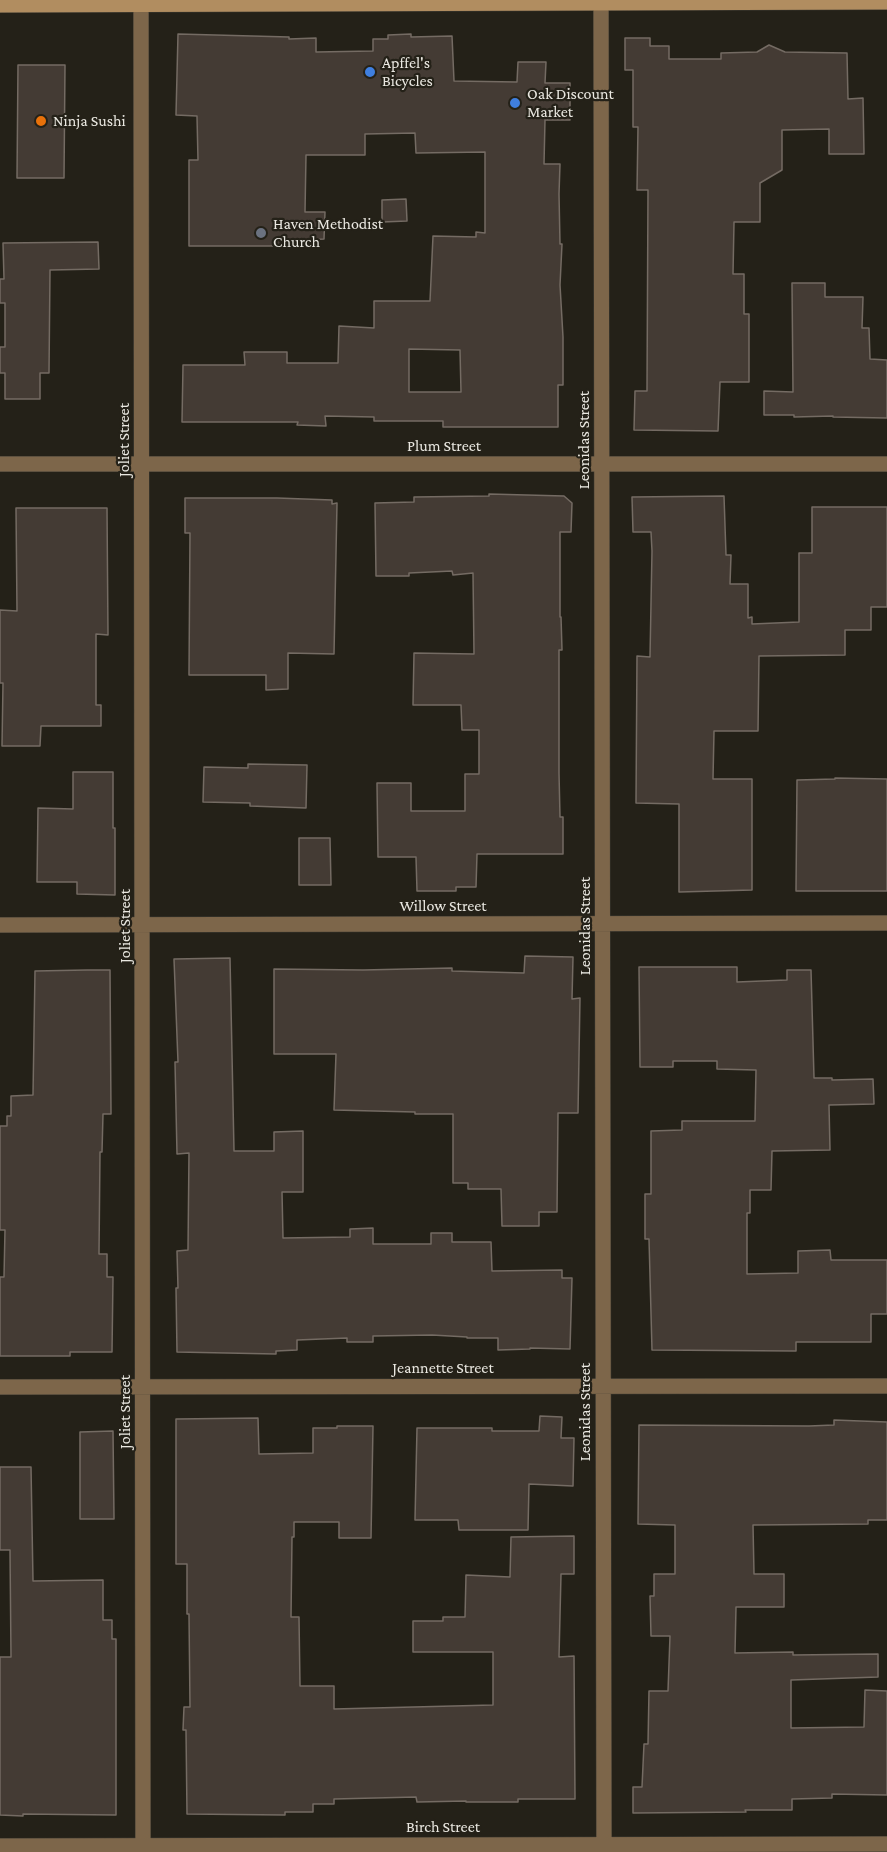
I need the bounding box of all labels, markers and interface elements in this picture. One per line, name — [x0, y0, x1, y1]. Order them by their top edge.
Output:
place label: Apffel's Bicycles — [382, 53, 433, 91]
marker: Apffel's Bicycles — [363, 65, 377, 79]
place label: Oak Discount Market — [527, 84, 614, 122]
marker: Oak Discount Market — [508, 96, 522, 110]
place label: Ninja Sushi — [53, 111, 126, 131]
marker: Ninja Sushi — [34, 114, 48, 128]
place label: Haven Methodist Church — [273, 214, 383, 252]
marker: Haven Methodist Church — [254, 226, 268, 240]
street label: Leonidas Street — [574, 391, 594, 489]
street label: Joliet Street — [114, 403, 134, 477]
street label: Plum Street — [407, 436, 481, 456]
street label: Leonidas Street — [575, 877, 595, 975]
street label: Joliet Street — [115, 889, 135, 963]
street label: Willow Street — [399, 896, 487, 916]
street label: Jeannette Street — [392, 1358, 494, 1378]
street label: Leonidas Street — [575, 1363, 595, 1461]
street label: Joliet Street — [115, 1375, 135, 1449]
street label: Birch Street — [406, 1817, 480, 1837]

